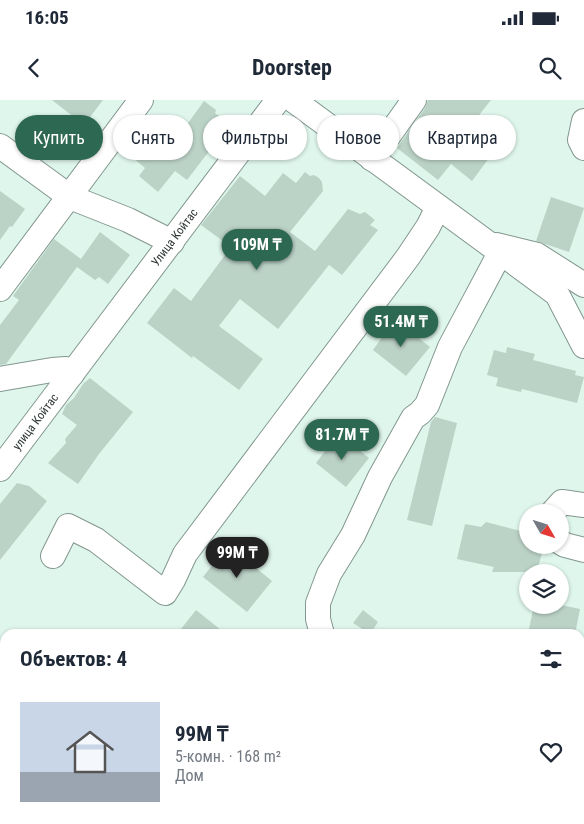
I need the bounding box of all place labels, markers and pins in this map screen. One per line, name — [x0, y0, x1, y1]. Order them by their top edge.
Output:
pin: 109M ₸ — [216, 228, 298, 271]
pin: 51.4M ₸ — [355, 306, 447, 348]
pin: 81.7M ₸ — [296, 418, 388, 461]
pin: 99M ₸ — [202, 536, 272, 579]

